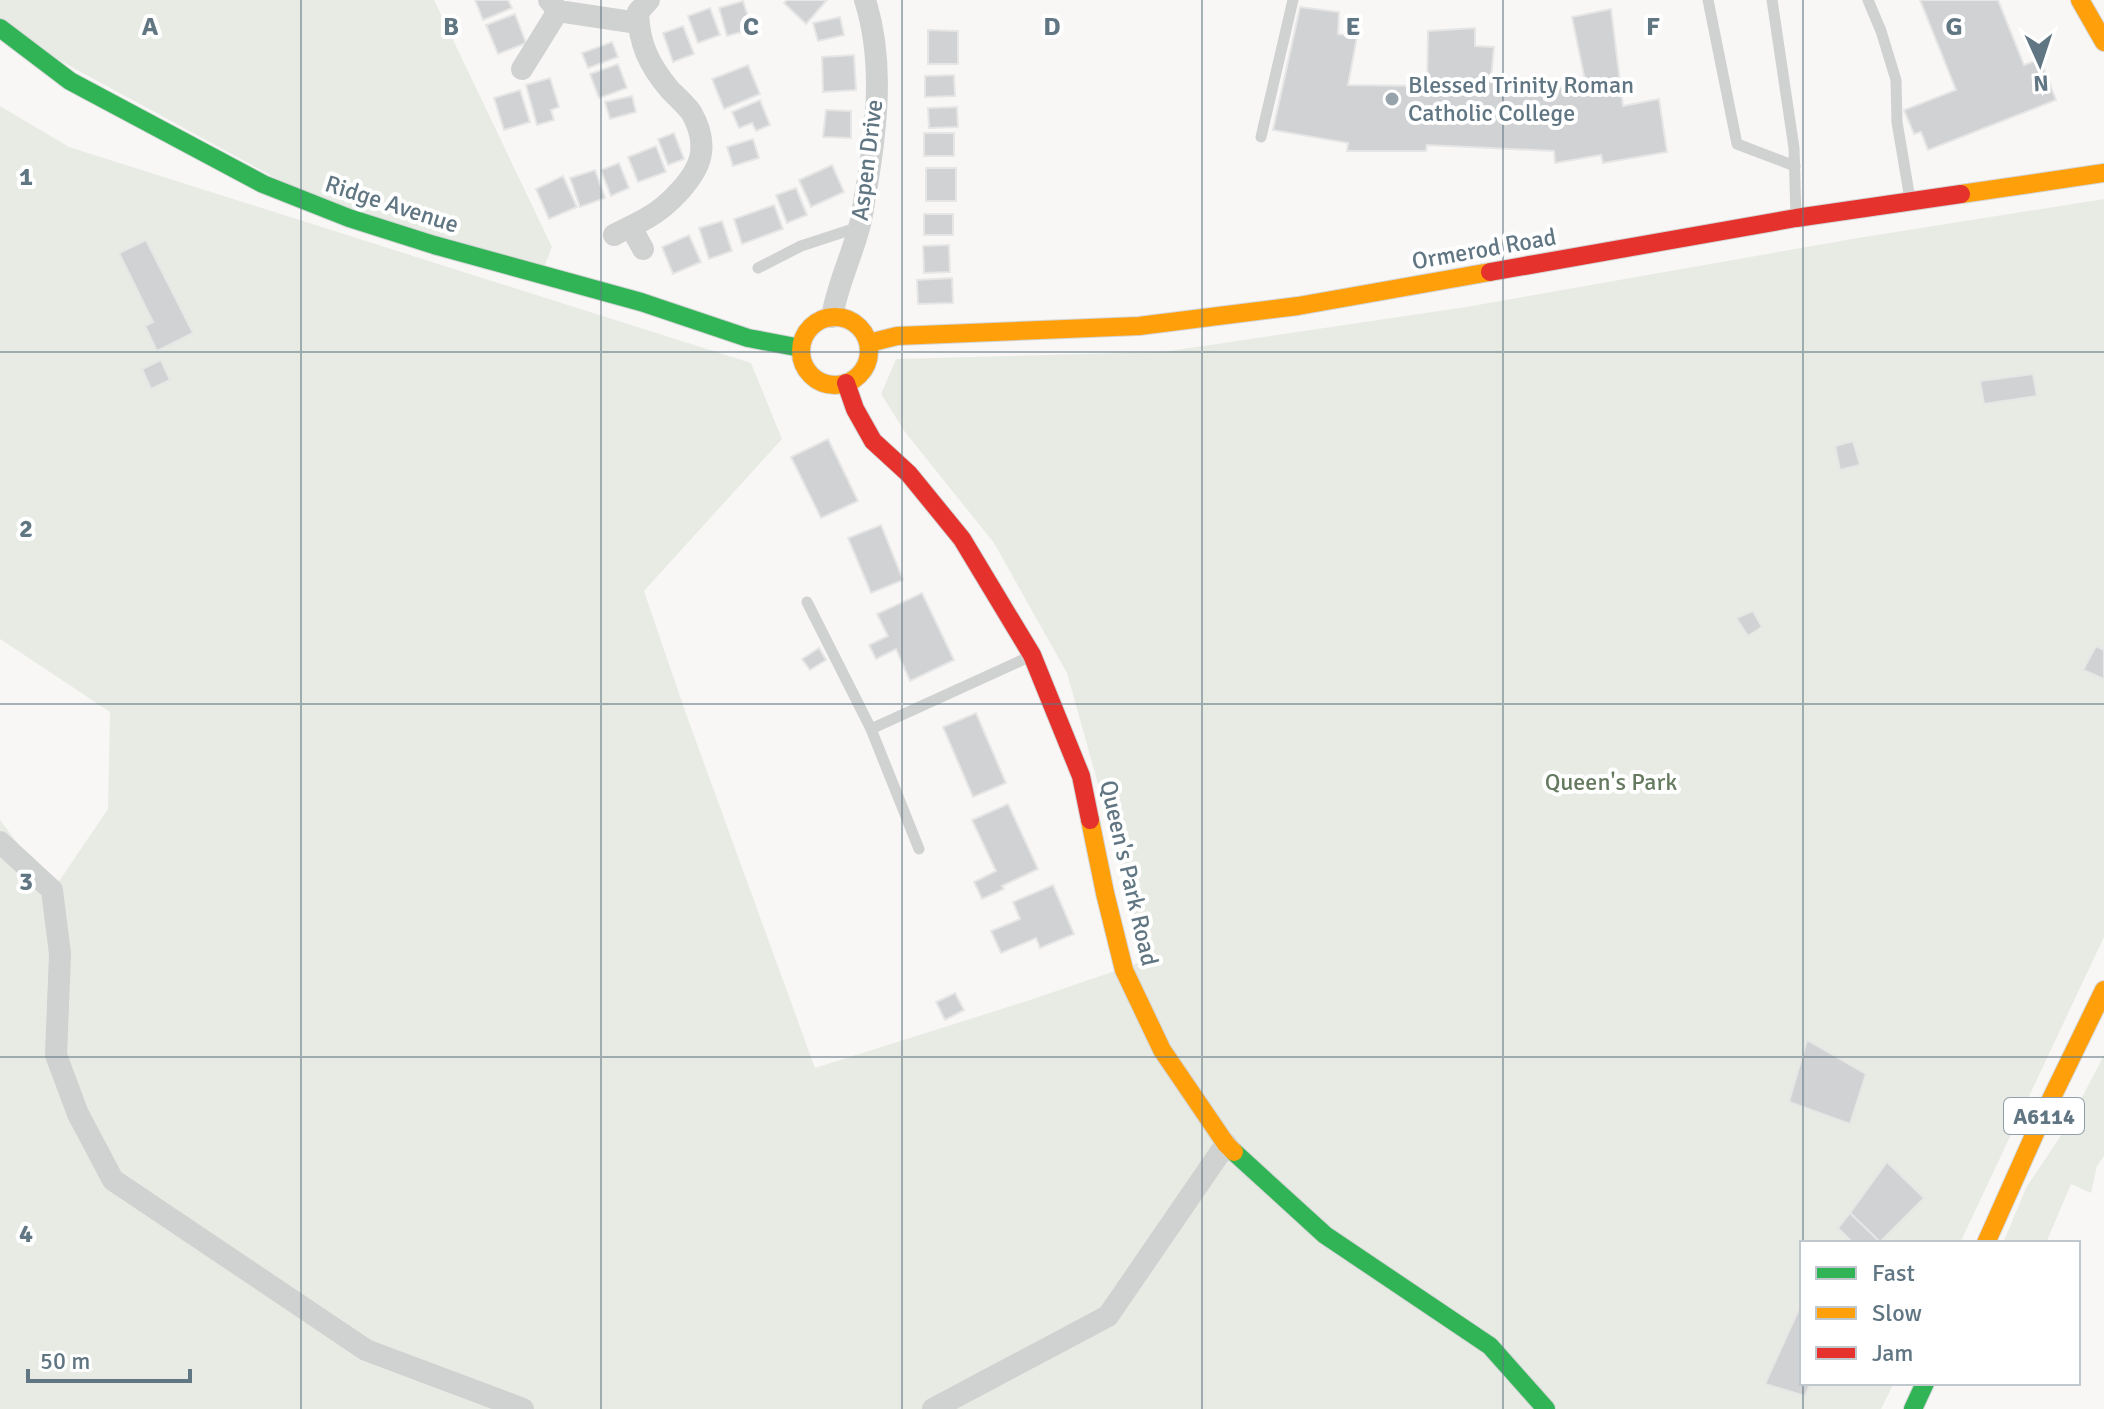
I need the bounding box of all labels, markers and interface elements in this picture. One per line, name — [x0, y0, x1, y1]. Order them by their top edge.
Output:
text: A — [142, 11, 159, 43]
text: B — [443, 11, 459, 43]
text: C — [743, 11, 759, 43]
text: D — [1043, 11, 1061, 43]
text: E — [1346, 11, 1360, 43]
text: F — [1646, 11, 1660, 43]
text: G — [1945, 11, 1963, 43]
north arrow — [2000, 24, 2080, 104]
place label: Blessed Trinity Roman Catholic College — [1408, 70, 1634, 128]
text: N — [2033, 70, 2049, 97]
marker: Blessed Trinity Roman Catholic College — [1383, 90, 1401, 108]
street label: Aspen Drive — [845, 98, 889, 222]
text: 1 — [19, 161, 33, 193]
street label: Ridge Avenue — [321, 168, 463, 240]
street label: Ormerod Road — [1410, 222, 1558, 276]
text: 2 — [19, 513, 33, 545]
park label: Queen's Park — [1545, 767, 1677, 797]
street label: Queen's Park Road — [1093, 777, 1165, 969]
text: 3 — [19, 866, 33, 898]
road number: A6114 — [2004, 1098, 2084, 1134]
text: 4 — [19, 1218, 33, 1250]
legend — [1800, 1241, 2080, 1385]
text: Fast — [1872, 1258, 1915, 1288]
text: Slow — [1872, 1298, 1922, 1328]
scale bar — [28, 1333, 190, 1383]
text: Jam — [1872, 1338, 1913, 1368]
text: 50 m — [40, 1346, 90, 1376]

